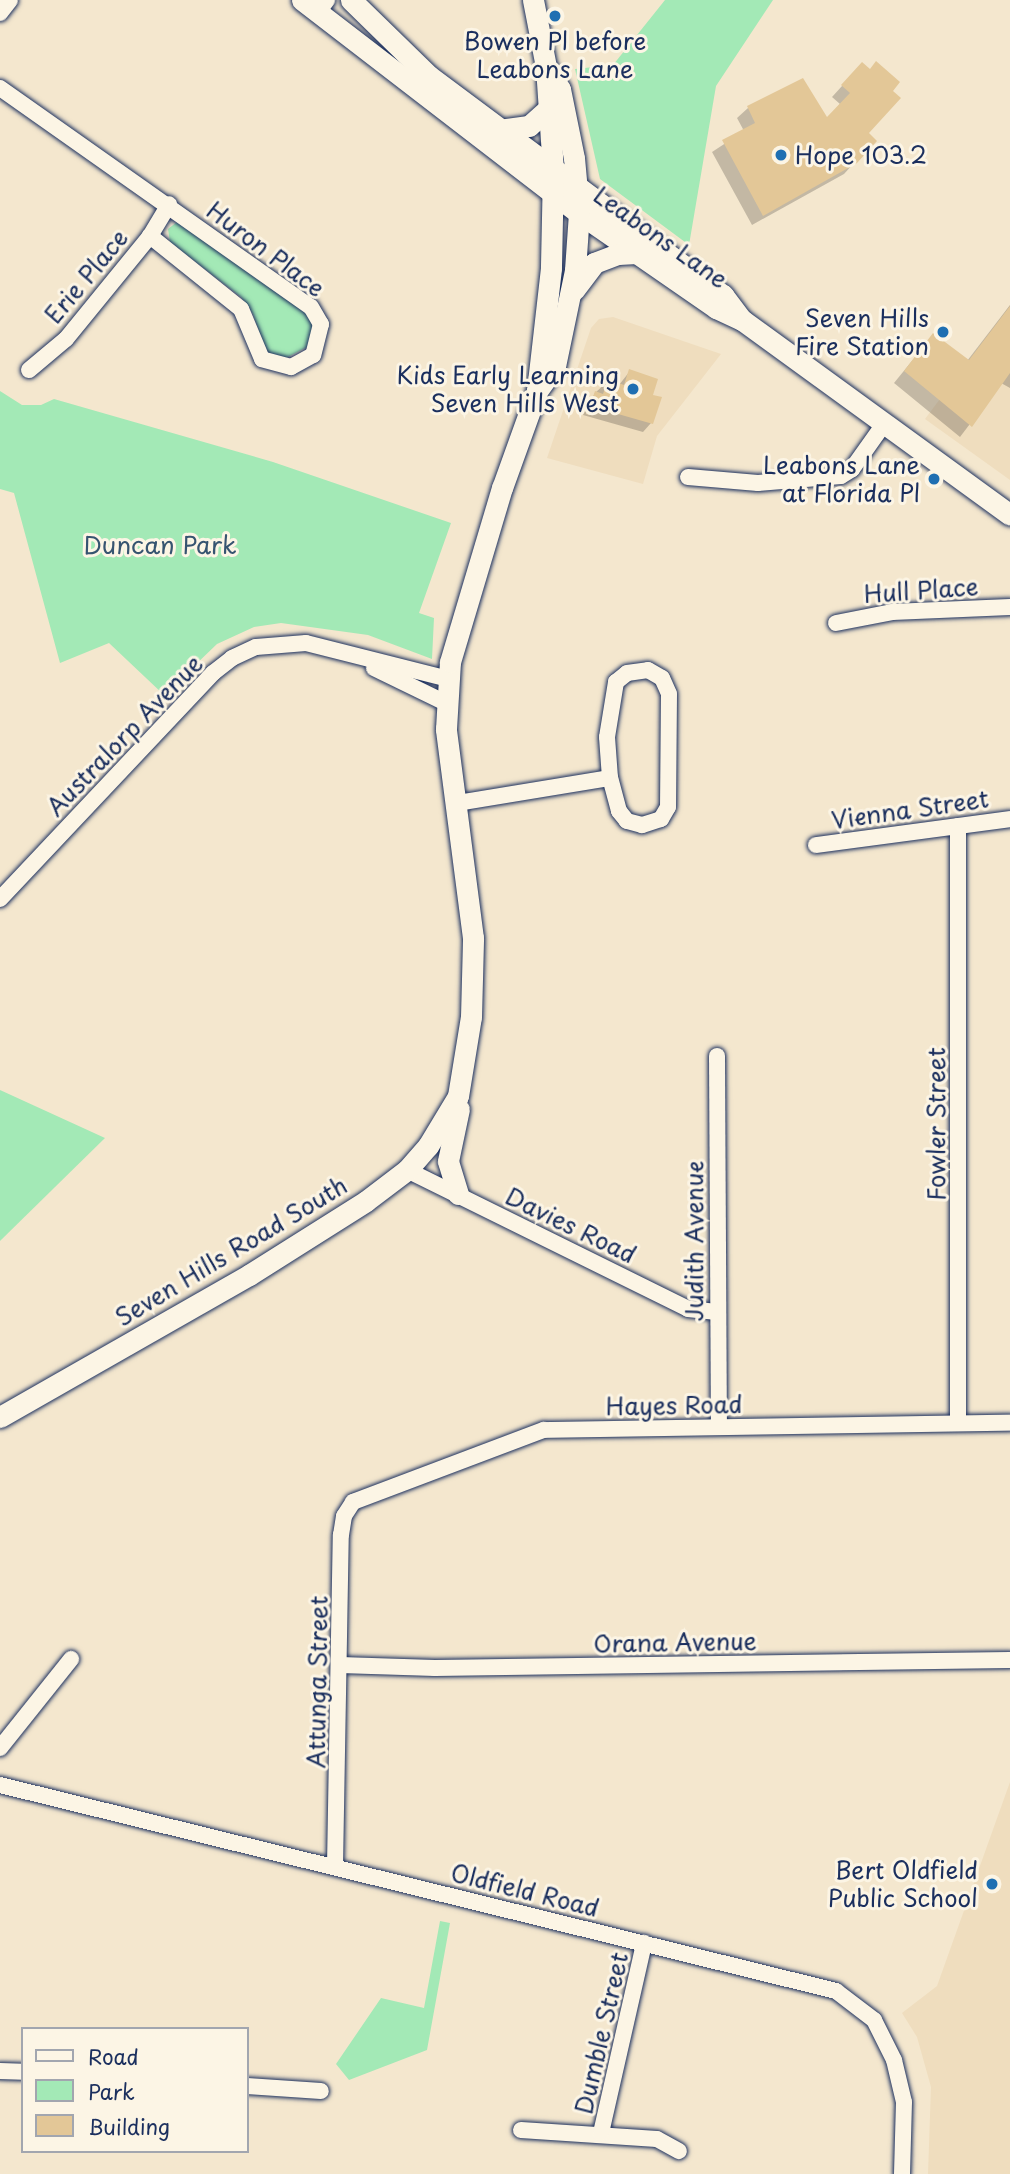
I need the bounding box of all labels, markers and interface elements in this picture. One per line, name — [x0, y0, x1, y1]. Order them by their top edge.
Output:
marker: Bowen Pl before Leabons Lane — [547, 8, 563, 24]
place label: Bowen Pl before Leabons Lane — [464, 27, 646, 83]
place label: Hope 103.2 — [795, 141, 927, 169]
marker: Hope 103.2 — [773, 147, 789, 163]
street label: Leabons Lane — [589, 180, 733, 294]
street label: Huron Place — [201, 195, 331, 303]
street label: Erie Place — [38, 223, 134, 329]
place label: Seven Hills Fire Station — [795, 304, 929, 360]
marker: Seven Hills Fire Station — [935, 324, 951, 340]
place label: Kids Early Learning Seven Hills West — [395, 361, 619, 417]
marker: Kids Early Learning Seven Hills West — [625, 381, 641, 397]
place label: Leabons Lane at Florida Pl — [763, 451, 920, 507]
marker: Leabons Lane at Florida Pl — [926, 471, 942, 487]
park label: Duncan Park — [85, 531, 235, 559]
street label: Hull Place — [863, 572, 979, 608]
street label: Australorp Avenue — [40, 649, 208, 821]
street label: Vienna Street — [830, 784, 990, 834]
street label: Fowler Street — [922, 1046, 950, 1202]
street label: Judith Avenue — [680, 1160, 708, 1322]
street label: Seven Hills Road South — [110, 1171, 352, 1331]
street label: Davies Road — [501, 1181, 641, 1269]
street label: Hayes Road — [605, 1389, 743, 1421]
street label: Attunga Street — [301, 1595, 333, 1769]
street label: Orana Avenue — [593, 1626, 757, 1658]
place label: Bert Oldfield Public School — [827, 1856, 978, 1912]
street label: Oldfield Road — [448, 1858, 602, 1922]
marker: Bert Oldfield Public School — [984, 1876, 1000, 1892]
street label: Dumble Street — [568, 1949, 634, 2117]
legend — [21, 2027, 248, 2153]
text: Road — [88, 2040, 139, 2072]
text: Park — [88, 2075, 135, 2107]
text: Building — [88, 2110, 170, 2142]

